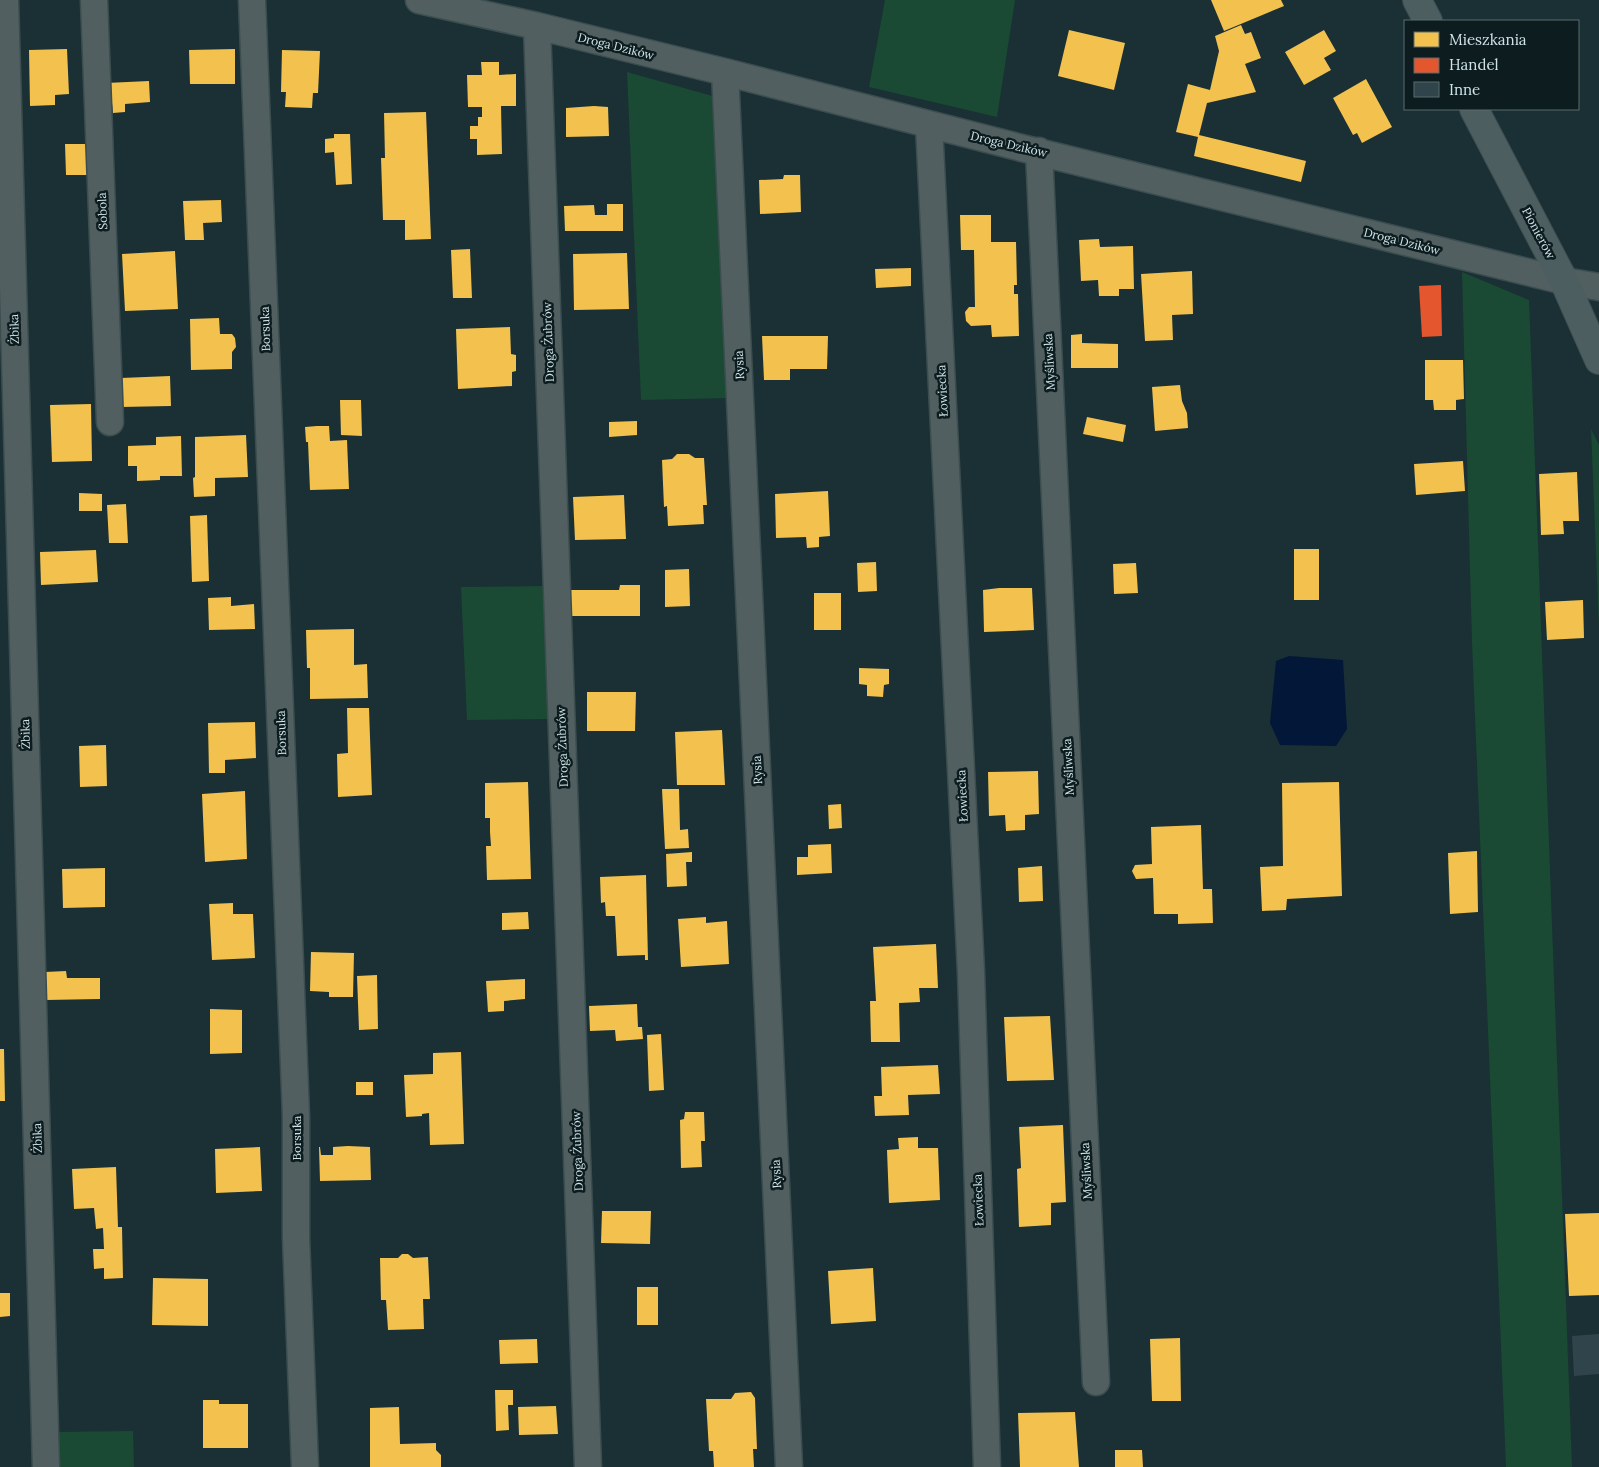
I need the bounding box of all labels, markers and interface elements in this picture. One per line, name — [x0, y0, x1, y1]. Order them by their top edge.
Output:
legend — [1404, 20, 1579, 110]
street label: Droga Dzików — [576, 29, 656, 63]
text: Mieszkania — [1449, 30, 1527, 49]
text: Handel — [1449, 55, 1499, 74]
text: Inne — [1449, 80, 1480, 99]
street label: Droga Dzików — [969, 128, 1049, 160]
street label: Sobola — [94, 192, 110, 230]
street label: Pionierów — [1519, 205, 1559, 262]
street label: Droga Dzików — [1362, 224, 1442, 258]
street label: Droga Żubrów — [539, 301, 557, 382]
street label: Borsuka — [257, 306, 273, 352]
street label: Żbika — [6, 314, 22, 344]
street label: Myśliwska — [1040, 333, 1058, 391]
street label: Rysia — [731, 350, 747, 380]
street label: Łowiecka — [933, 364, 951, 418]
street label: Droga Żubrów — [553, 706, 571, 787]
street label: Borsuka — [273, 710, 289, 756]
street label: Żbika — [17, 719, 33, 749]
street label: Myśliwska — [1059, 738, 1077, 796]
street label: Rysia — [749, 755, 765, 785]
street label: Łowiecka — [953, 769, 971, 823]
street label: Droga Żubrów — [568, 1110, 586, 1191]
street label: Borsuka — [289, 1115, 304, 1161]
street label: Żbika — [29, 1123, 45, 1153]
street label: Myśliwska — [1077, 1142, 1095, 1200]
street label: Rysia — [768, 1159, 784, 1189]
street label: Łowiecka — [970, 1174, 986, 1226]

